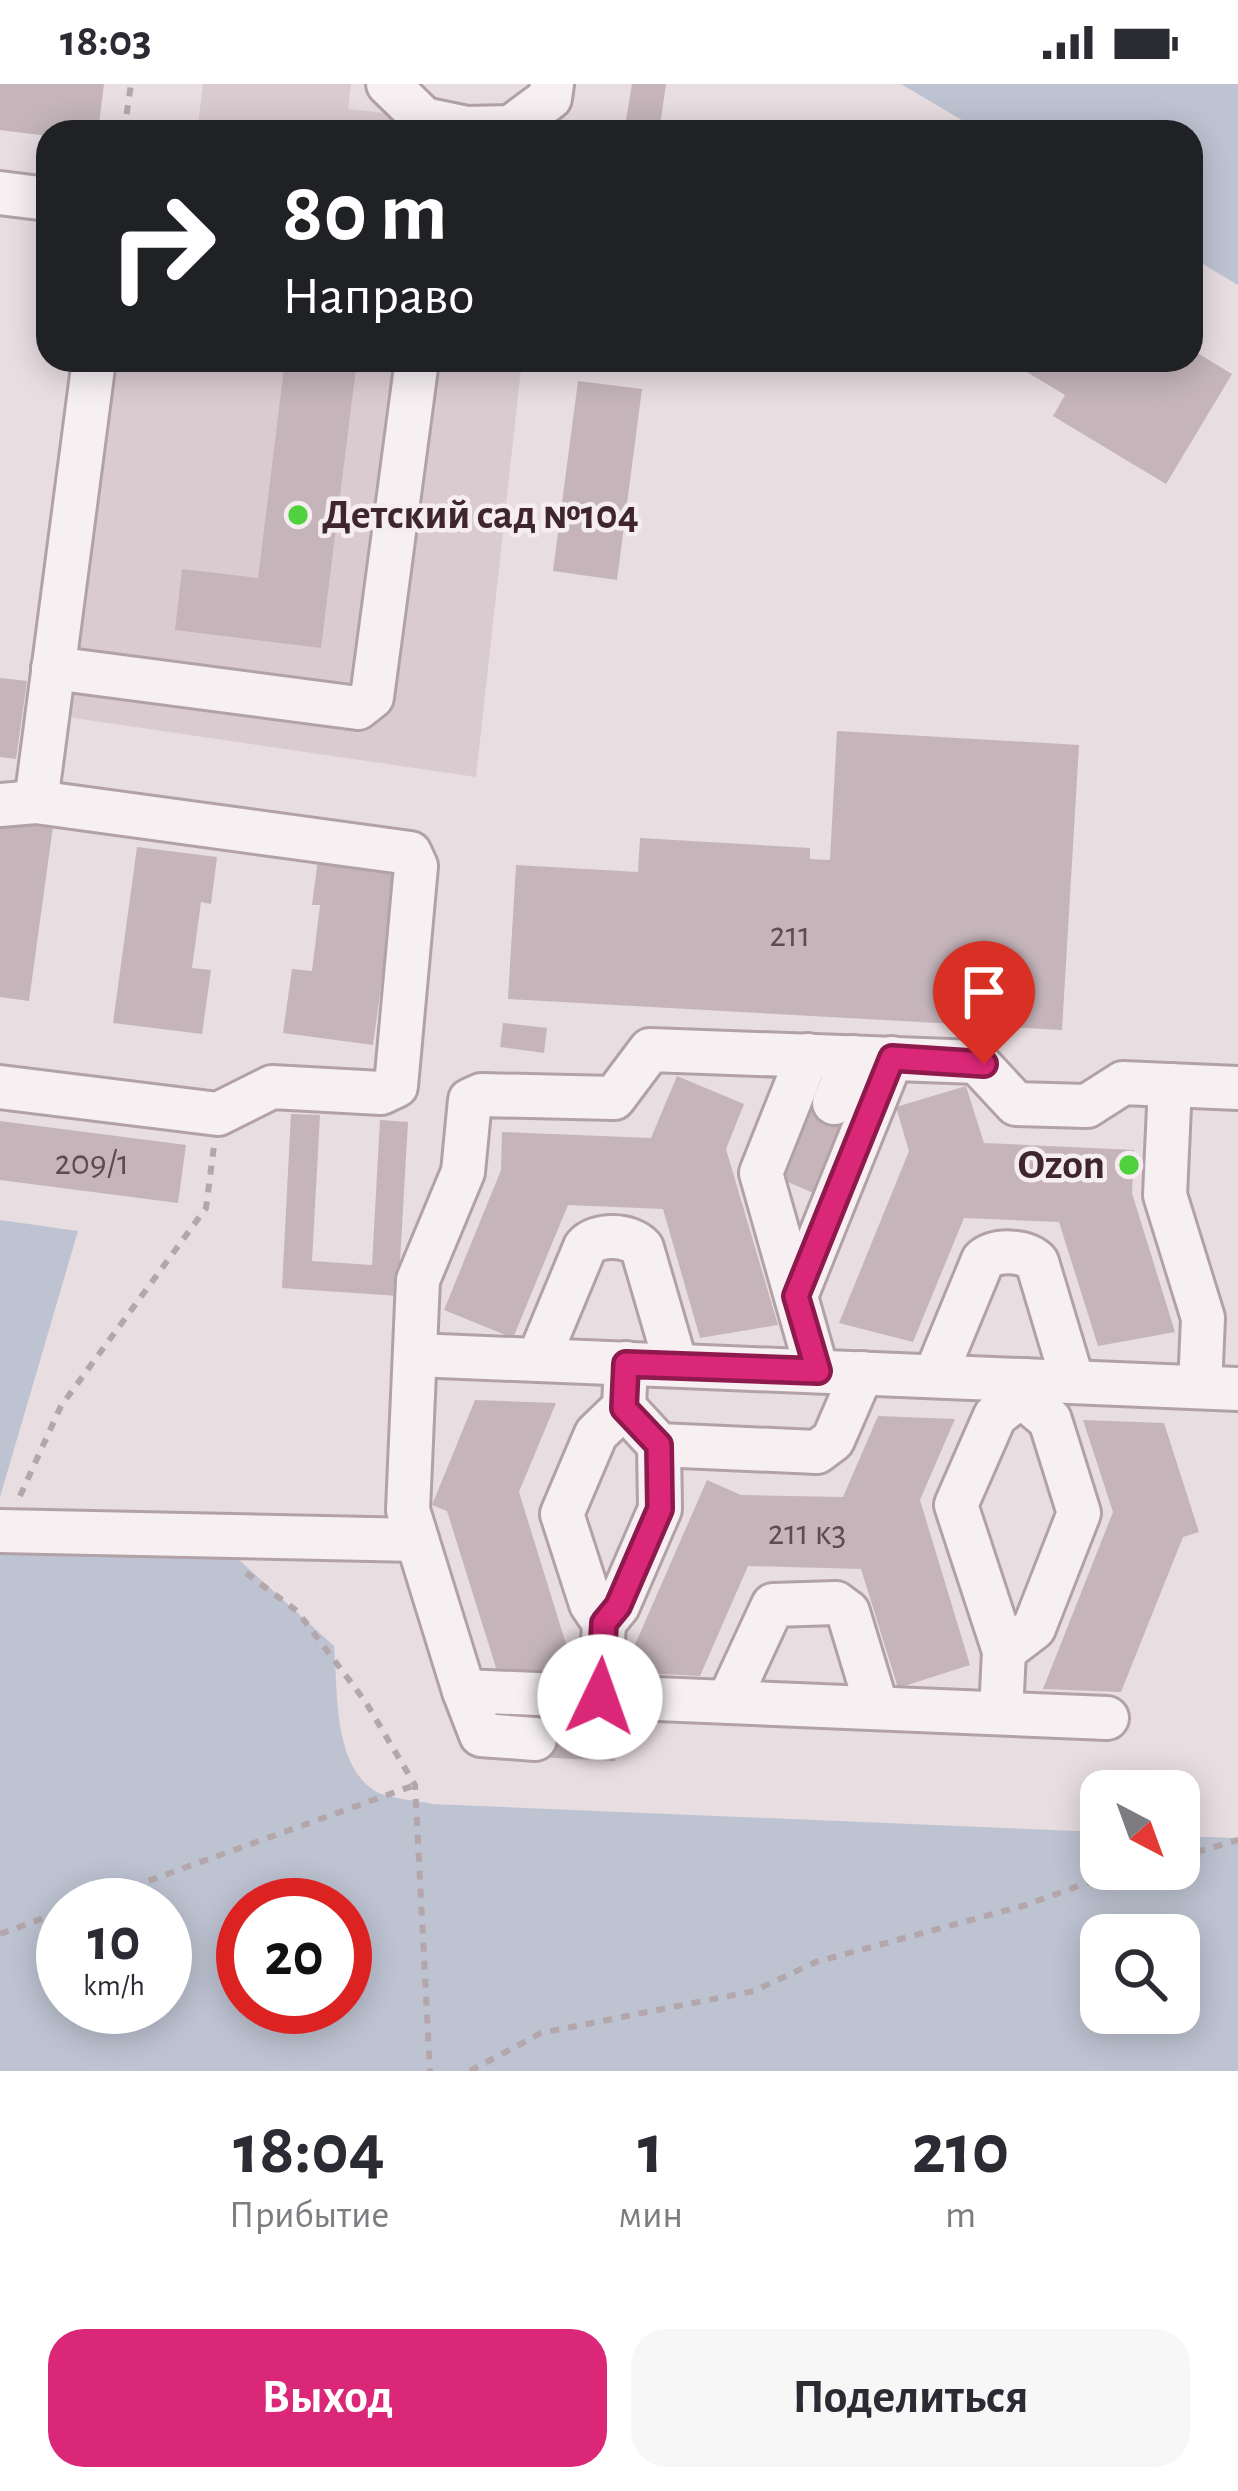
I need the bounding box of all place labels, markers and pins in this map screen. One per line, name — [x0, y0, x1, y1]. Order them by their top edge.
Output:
place label: Детский сад №104 — [322, 494, 639, 536]
marker: Детский сад №104 — [285, 502, 311, 528]
pin — [933, 941, 1035, 1064]
place label: Ozon — [1018, 1144, 1105, 1186]
marker: Ozon — [1116, 1152, 1142, 1178]

